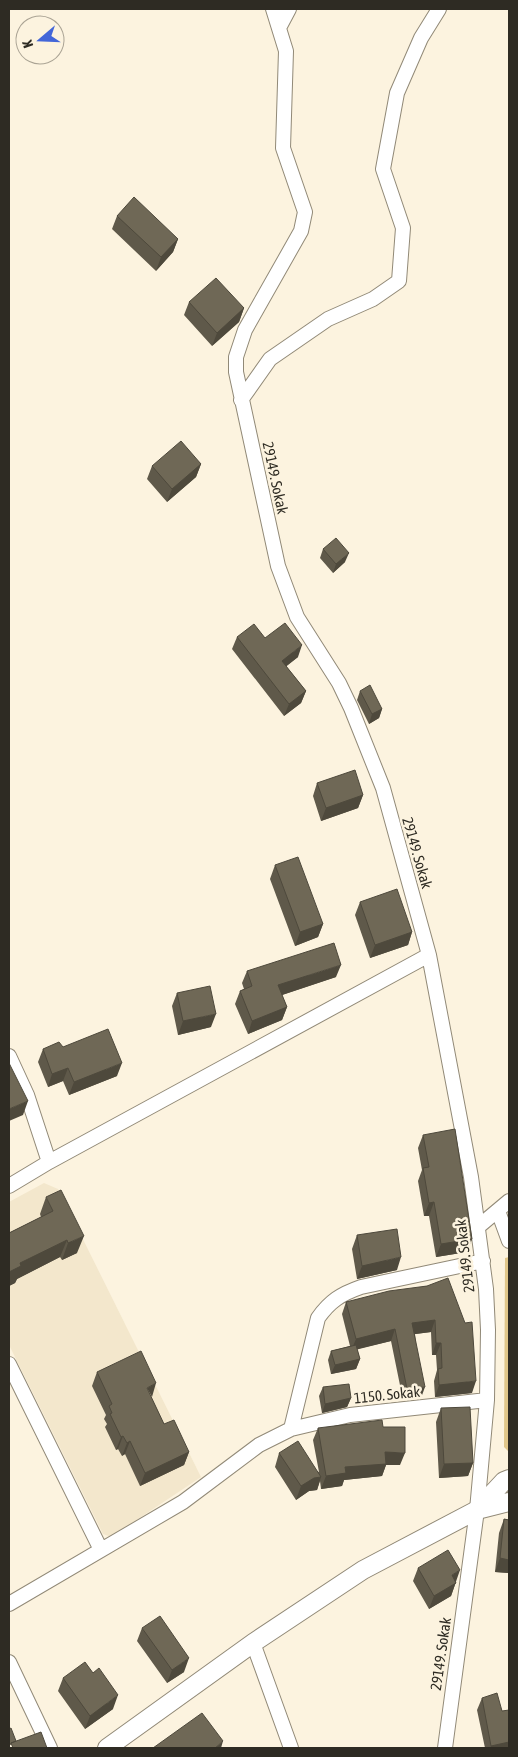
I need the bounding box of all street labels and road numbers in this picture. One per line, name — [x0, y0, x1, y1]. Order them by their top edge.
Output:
street label: 29149. Sokak — [260, 440, 292, 516]
street label: 29149. Sokak — [399, 815, 436, 891]
street label: 29149. Sokak — [452, 1218, 477, 1294]
street label: 1150. Sokak — [353, 1383, 421, 1406]
street label: 29149. Sokak — [427, 1616, 454, 1692]

